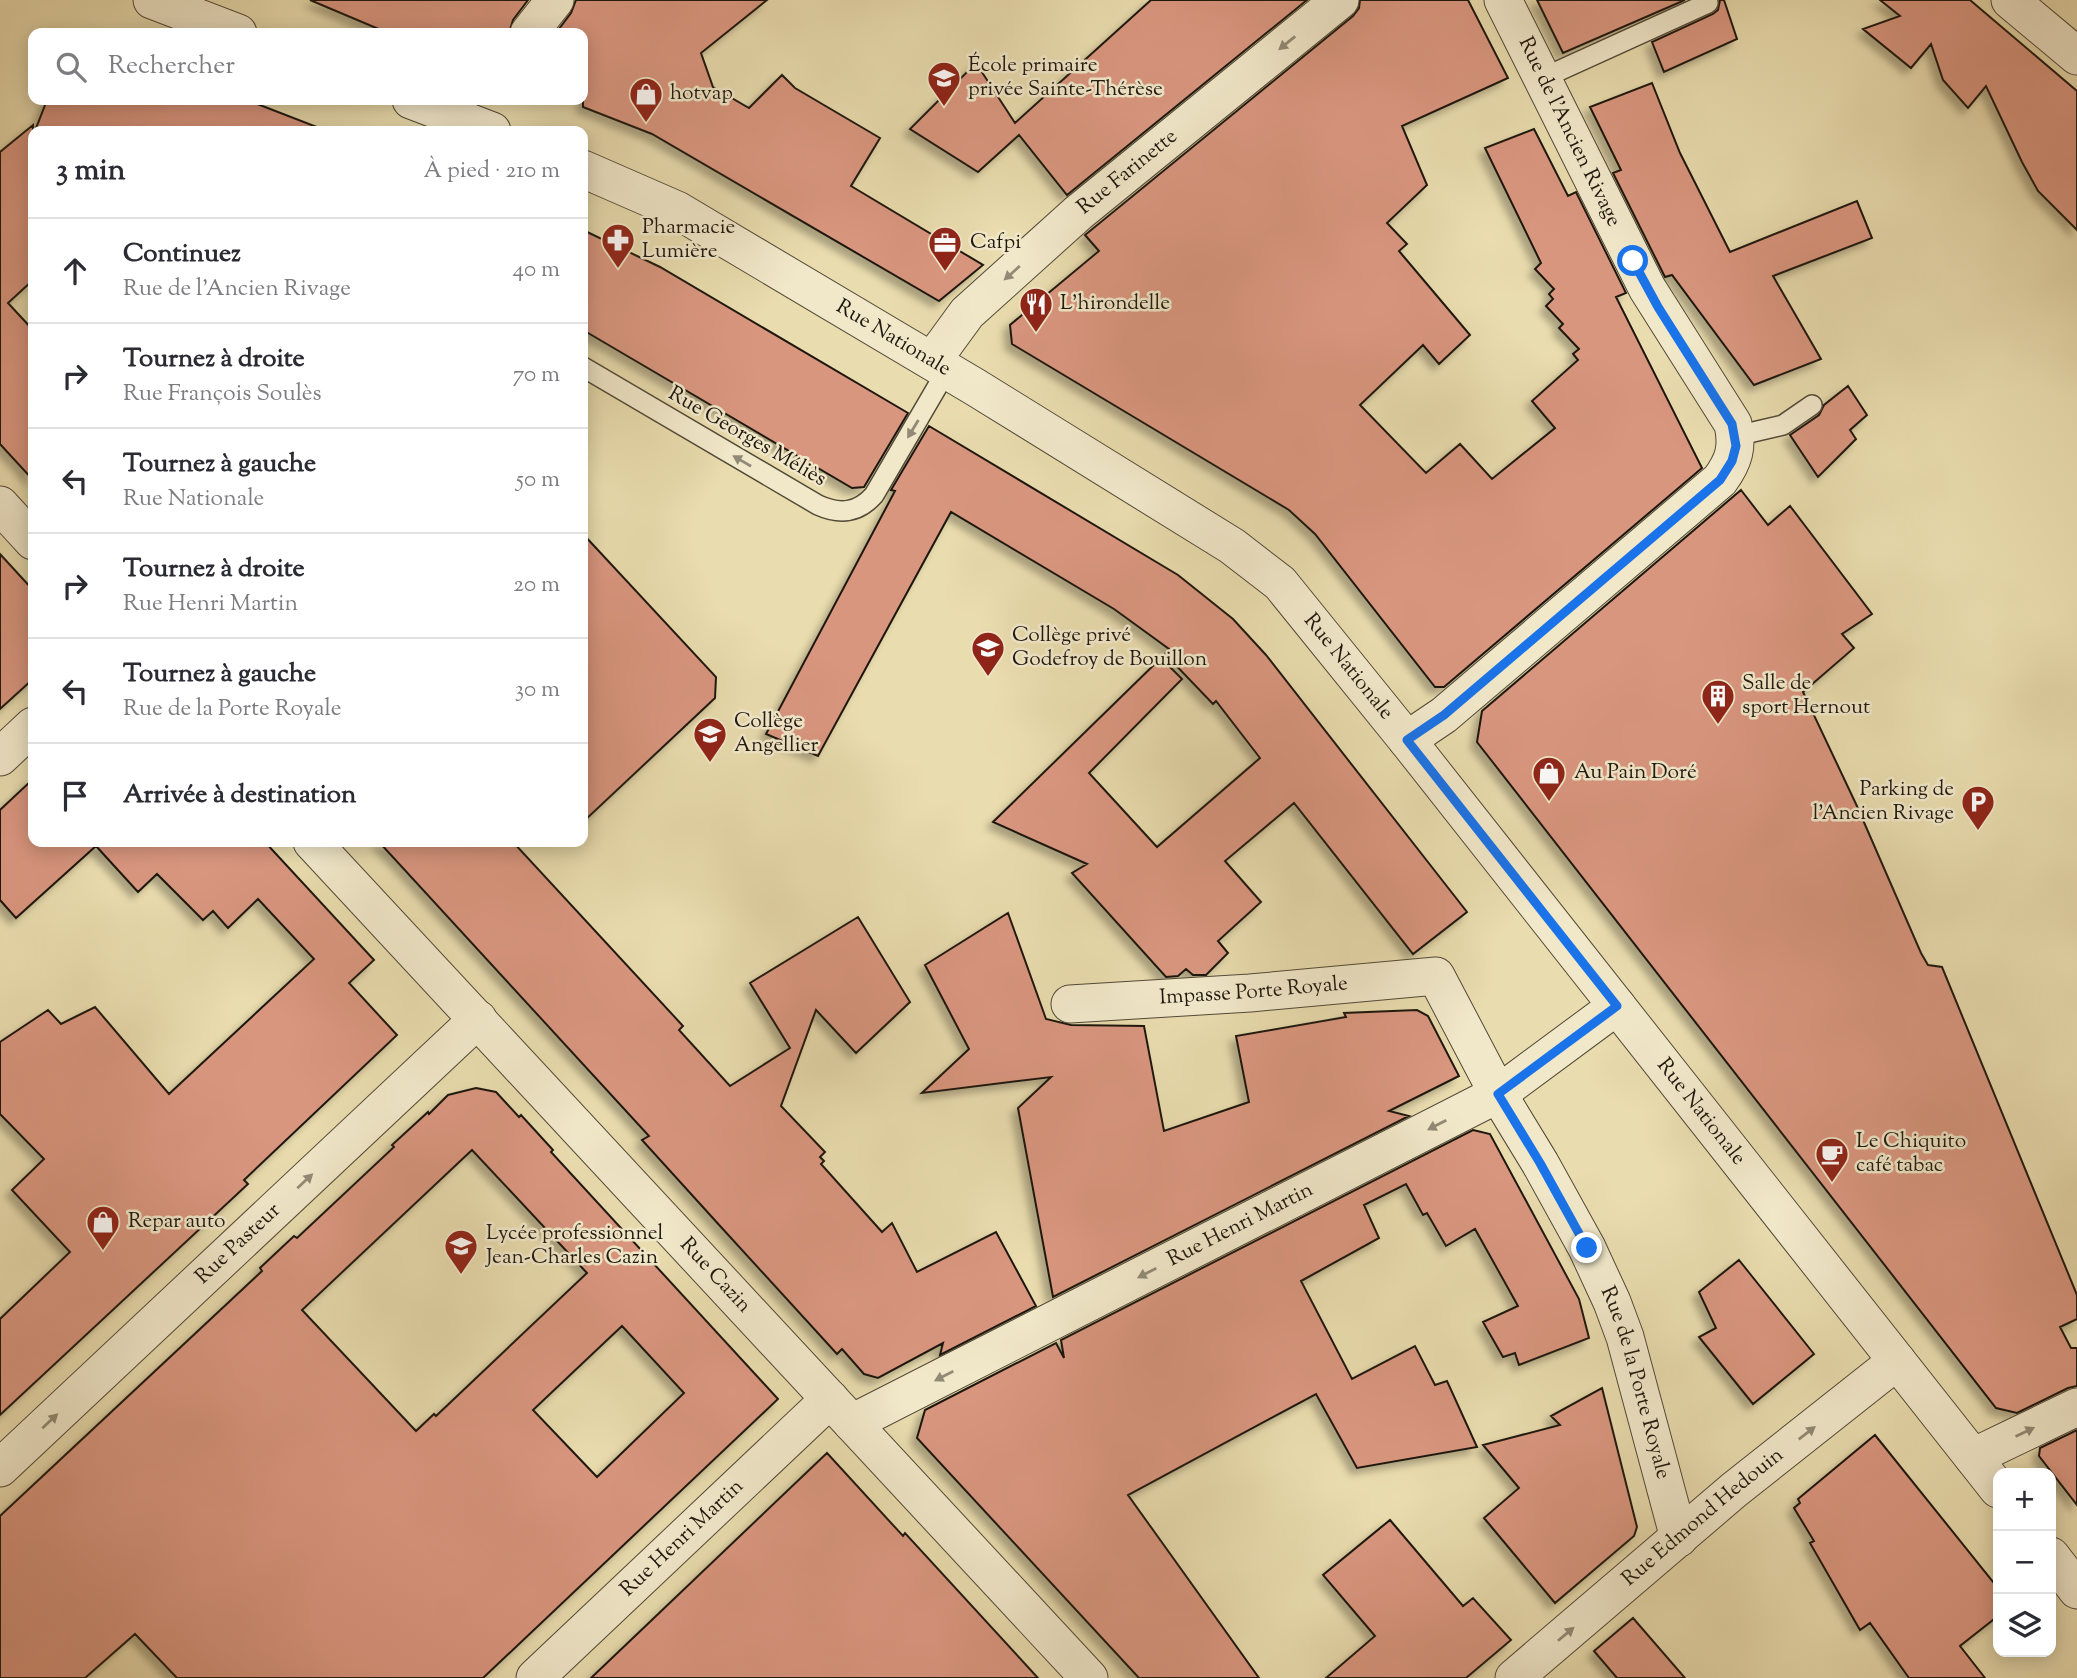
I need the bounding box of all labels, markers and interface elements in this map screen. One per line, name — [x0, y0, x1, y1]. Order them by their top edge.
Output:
search box — [28, 28, 588, 105]
street label: Rue de l'Ancien Rivage — [1510, 32, 1628, 232]
one-way arrow — [1278, 35, 1295, 50]
icon: search — [52, 48, 90, 86]
text: Rechercher — [108, 48, 235, 85]
place label: École primaire privée Sainte-Thérèse — [968, 51, 1163, 105]
school or university icon: École primaire privée Sainte-Thérèse — [925, 59, 963, 108]
shop icon: hotvap — [627, 75, 665, 124]
place label: hotvap — [670, 79, 733, 109]
street label: Rue Farinette — [1071, 123, 1184, 222]
text: 3 min — [56, 150, 126, 193]
text: À pied · 210 m — [423, 155, 560, 188]
place label: Pharmacie Lumière — [642, 213, 735, 267]
pharmacy icon: Pharmacie Lumière — [599, 221, 637, 270]
office icon: Cafpi — [926, 224, 964, 273]
place label: Cafpi — [970, 228, 1021, 258]
text: Continuez — [123, 236, 241, 273]
route start — [1617, 245, 1648, 276]
icon: ahead — [56, 252, 94, 290]
text: 40 m — [513, 254, 560, 287]
one-way arrow — [1003, 265, 1020, 280]
text: Rue de l'Ancien Rivage — [123, 273, 351, 306]
restaurant icon: L'hirondelle — [1017, 285, 1055, 334]
place label: L'hirondelle — [1060, 289, 1170, 319]
street label: Rue Nationale — [830, 293, 956, 384]
text: Tournez à droite — [123, 341, 305, 378]
icon: right — [56, 357, 94, 395]
text: 70 m — [513, 359, 560, 392]
text: Rue François Soulès — [123, 378, 322, 411]
street label: Rue Georges Méliès — [662, 379, 832, 495]
one-way arrow — [907, 420, 919, 439]
text: Tournez à gauche — [123, 446, 316, 483]
one-way arrow — [732, 455, 752, 467]
icon: left — [56, 462, 94, 500]
text: 50 m — [516, 464, 560, 497]
text: Rue Nationale — [123, 483, 264, 516]
text: Tournez à droite — [123, 551, 305, 588]
icon: right — [56, 567, 94, 605]
text: 20 m — [513, 569, 560, 602]
text: Rue Henri Martin — [123, 588, 298, 621]
street label: Rue Nationale — [1296, 607, 1400, 727]
place label: Collège privé Godefroy de Bouillon — [1012, 621, 1207, 675]
school or university icon: Collège privé Godefroy de Bouillon — [969, 629, 1007, 678]
text: Tournez à gauche — [123, 656, 316, 693]
place label: Salle de sport Hernout — [1742, 669, 1870, 723]
icon: left — [56, 672, 94, 710]
text: 30 m — [515, 674, 560, 707]
building icon: Salle de sport Hernout — [1699, 677, 1737, 726]
text: Rue de la Porte Royale — [123, 693, 341, 726]
place label: Collège Angellier — [734, 707, 818, 761]
school or university icon: Collège Angellier — [691, 715, 729, 764]
shop icon: Au Pain Doré — [1530, 754, 1568, 803]
place label: Au Pain Doré — [1574, 758, 1697, 788]
place label: Parking de l'Ancien Rivage — [1813, 775, 1954, 829]
icon: arrive — [56, 777, 94, 815]
text: Arrivée à destination — [123, 777, 356, 814]
parking icon: Parking de l'Ancien Rivage — [1959, 783, 1997, 832]
street label: Impasse Porte Royale — [1158, 969, 1349, 1014]
street label: Rue Nationale — [1649, 1052, 1752, 1172]
one-way arrow — [1427, 1120, 1447, 1131]
place label: Le Chiquito café tabac — [1856, 1127, 1966, 1181]
cafe icon: Le Chiquito café tabac — [1813, 1135, 1851, 1184]
one-way arrow — [296, 1174, 313, 1190]
street label: Rue Henri Martin — [1162, 1175, 1319, 1275]
street label: Rue Pasteur — [189, 1196, 288, 1292]
shop icon: Repar auto — [84, 1203, 122, 1252]
place label: Repar auto — [128, 1207, 226, 1237]
place label: Lycée professionnel Jean-Charles Cazin — [485, 1219, 663, 1273]
school or university icon: Lycée professionnel Jean-Charles Cazin — [442, 1227, 480, 1276]
street label: Rue Cazin — [672, 1231, 758, 1320]
route end — [1571, 1232, 1602, 1263]
one-way arrow — [1136, 1266, 1156, 1278]
street label: Rue de la Porte Royale — [1592, 1282, 1678, 1483]
one-way arrow — [934, 1370, 954, 1381]
one-way arrow — [41, 1413, 59, 1429]
one-way arrow — [1798, 1426, 1816, 1440]
one-way arrow — [2015, 1426, 2035, 1438]
street label: Rue Edmond Hedouin — [1616, 1441, 1790, 1594]
map controls — [1993, 1468, 2056, 1657]
button: + — [1993, 1468, 2056, 1531]
street label: Rue Henri Martin — [614, 1473, 751, 1604]
button: − — [1993, 1531, 2056, 1594]
button: layers — [1993, 1594, 2056, 1657]
one-way arrow — [1557, 1627, 1574, 1642]

